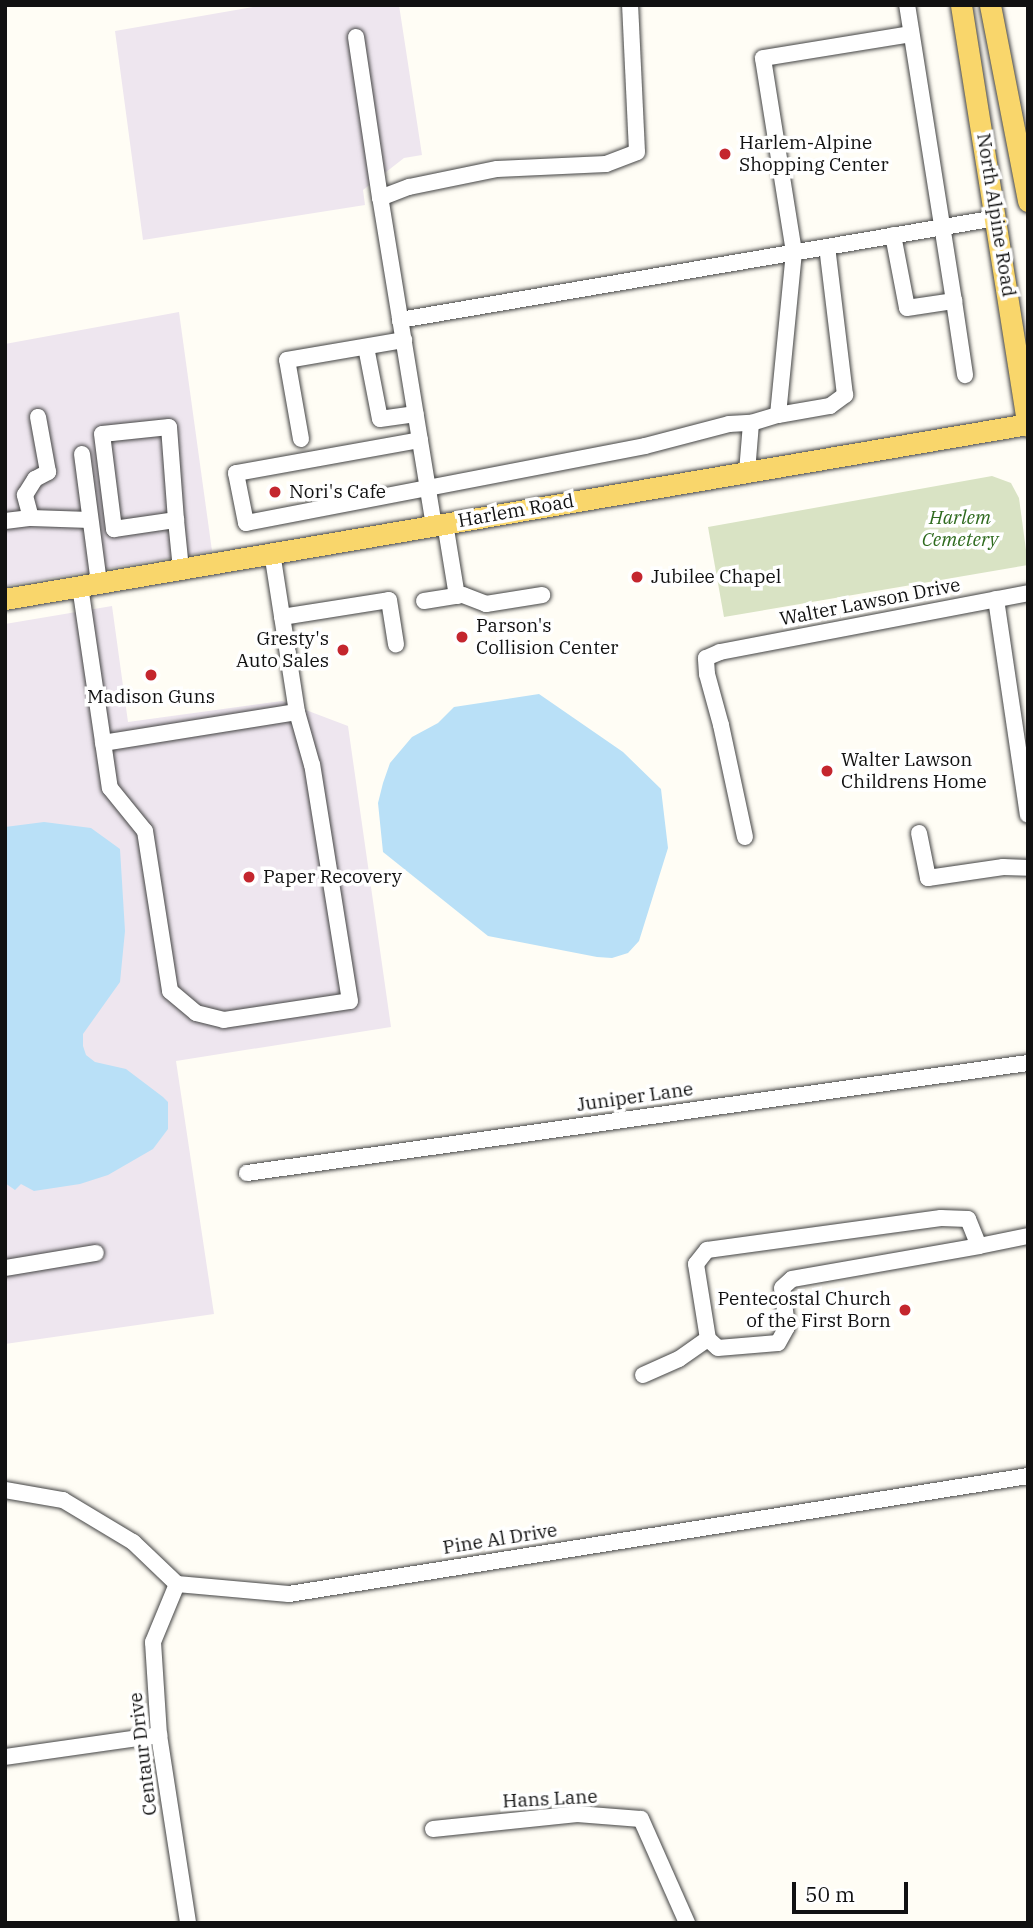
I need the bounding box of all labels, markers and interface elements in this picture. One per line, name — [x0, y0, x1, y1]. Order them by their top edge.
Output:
place label: Harlem-Alpine Shopping Center — [739, 132, 889, 176]
street label: North Alpine Road — [972, 132, 1020, 298]
marker: Harlem-Alpine Shopping Center — [717, 146, 733, 162]
place label: Nori's Cafe — [289, 481, 386, 503]
marker: Nori's Cafe — [267, 484, 283, 500]
street label: Harlem Road — [456, 490, 576, 532]
park label: Harlem Cemetery — [922, 507, 998, 551]
place label: Jubilee Chapel — [651, 566, 781, 588]
marker: Jubilee Chapel — [629, 569, 645, 585]
street label: Walter Lawson Drive — [778, 573, 962, 631]
place label: Parson's Collision Center — [476, 615, 619, 659]
place label: Gresty's Auto Sales — [236, 628, 329, 672]
marker: Parson's Collision Center — [454, 629, 470, 645]
marker: Gresty's Auto Sales — [335, 642, 351, 658]
marker: Madison Guns — [143, 667, 159, 683]
place label: Madison Guns — [87, 686, 215, 708]
place label: Walter Lawson Childrens Home — [841, 749, 987, 793]
marker: Walter Lawson Childrens Home — [819, 763, 835, 779]
place label: Paper Recovery — [263, 866, 402, 888]
marker: Paper Recovery — [241, 869, 257, 885]
street label: Juniper Lane — [575, 1078, 695, 1116]
place label: Pentecostal Church of the First Born — [718, 1288, 891, 1332]
marker: Pentecostal Church of the First Born — [897, 1302, 913, 1318]
street label: Pine Al Drive — [441, 1519, 559, 1559]
street label: Centaur Drive — [124, 1691, 162, 1817]
street label: Hans Lane — [502, 1785, 598, 1813]
scale bar — [795, 1868, 911, 1912]
text: 50 m — [805, 1880, 855, 1908]

